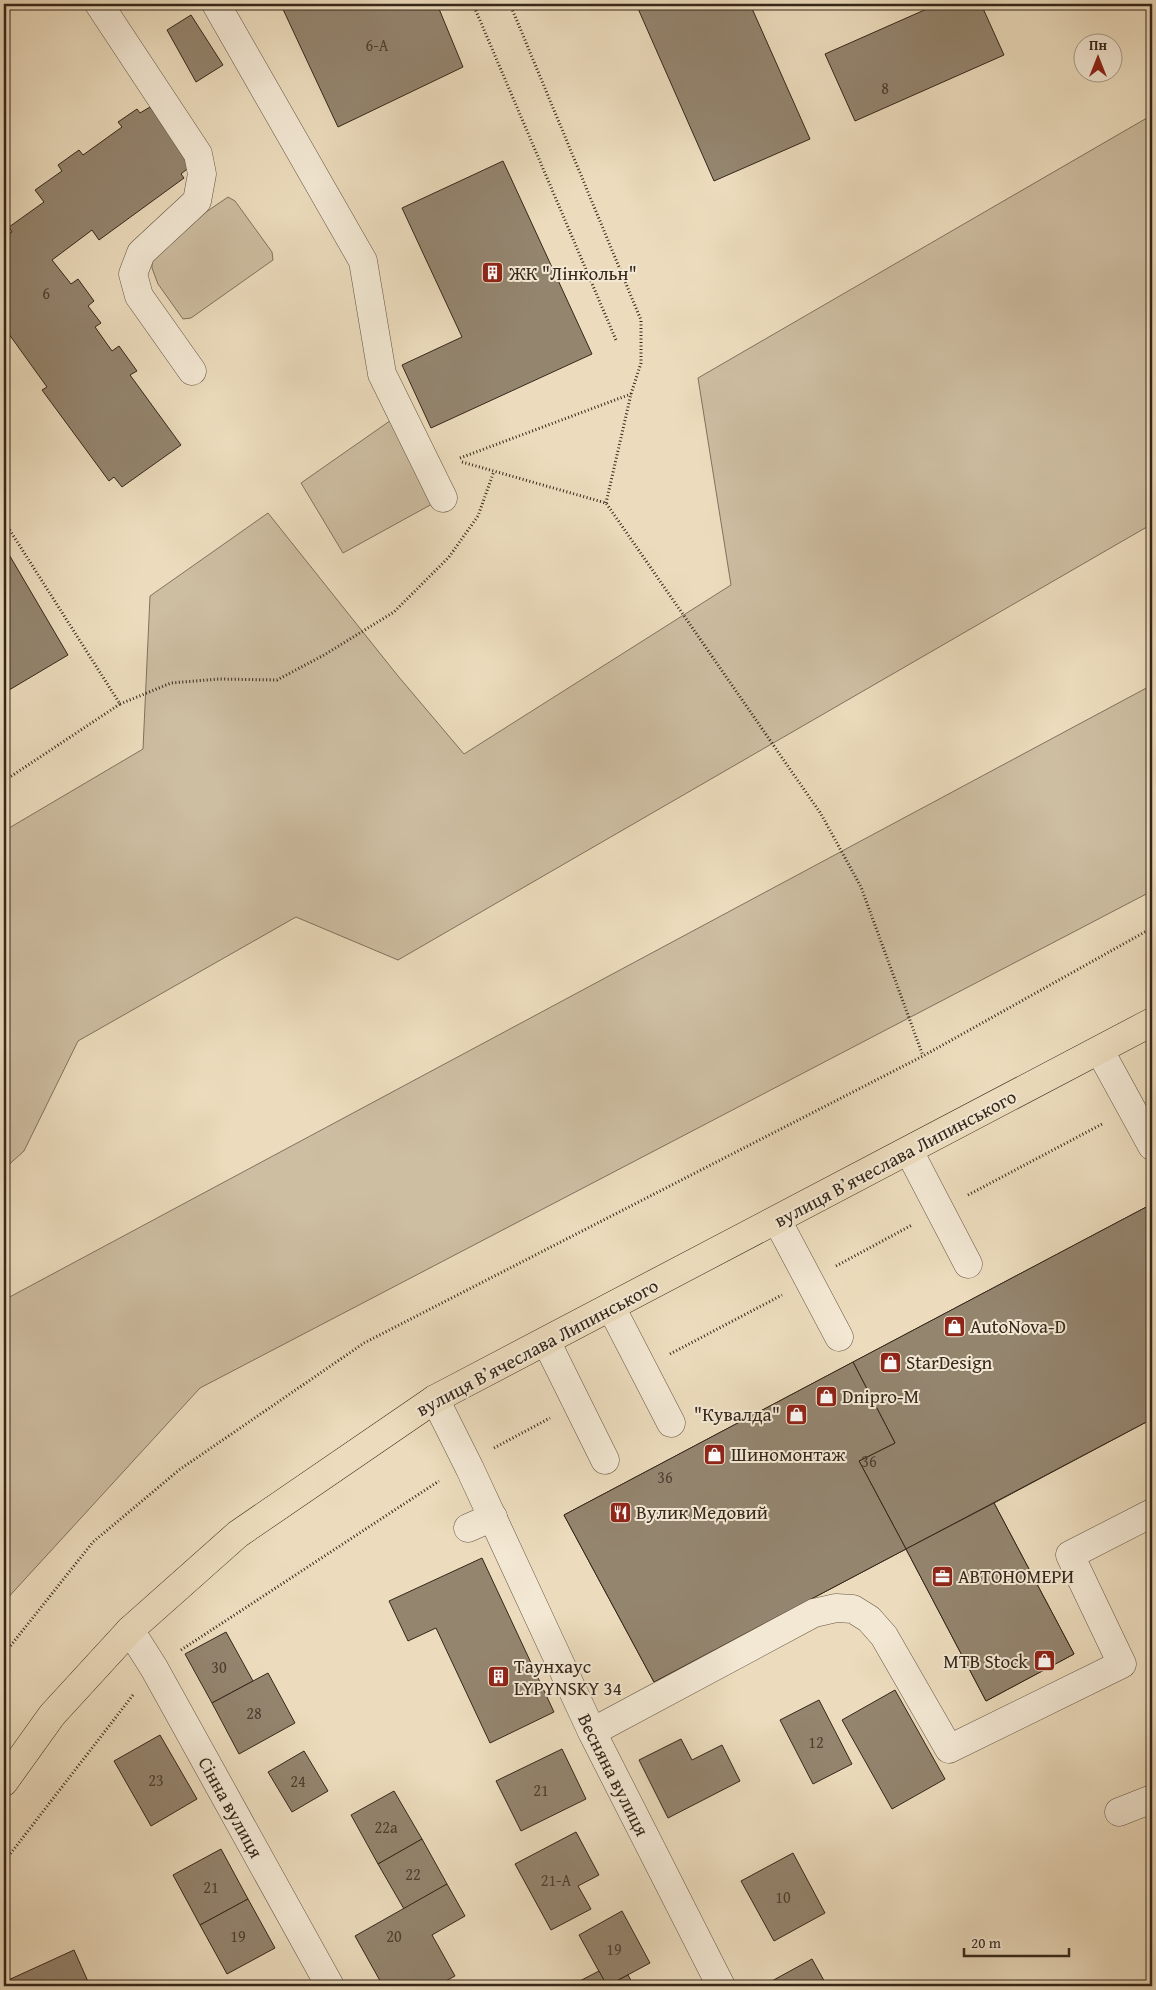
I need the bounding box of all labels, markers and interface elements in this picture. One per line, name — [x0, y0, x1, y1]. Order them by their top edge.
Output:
north arrow — [1074, 32, 1124, 82]
house number: 6-А — [366, 33, 389, 57]
text: Пн — [1089, 35, 1107, 55]
house number: 8 — [881, 76, 889, 100]
place label: ЖК "Лінкольн" — [508, 259, 637, 287]
building icon: ЖК "Лінкольн" — [481, 261, 505, 285]
house number: 6 — [42, 281, 50, 305]
street label: вулиця Вʼячеслава Липинського — [769, 1082, 1021, 1234]
street label: вулиця Вʼячеслава Липинського — [411, 1271, 663, 1423]
place label: AutoNova-D — [970, 1312, 1066, 1340]
shop icon: AutoNova-D — [942, 1314, 966, 1338]
place label: StarDesign — [906, 1348, 993, 1376]
shop icon: StarDesign — [878, 1350, 902, 1374]
place label: Dnipro-M — [842, 1382, 919, 1410]
shop icon: Dnipro-M — [814, 1384, 838, 1408]
place label: "Кувалда" — [694, 1400, 780, 1428]
shop icon: "Кувалда" — [784, 1402, 808, 1426]
place label: Шиномонтаж — [731, 1440, 845, 1468]
shop icon: Шиномонтаж — [703, 1442, 727, 1466]
house number: 36 — [861, 1449, 877, 1473]
house number: 36 — [657, 1465, 673, 1489]
place label: Вулик Медовий — [636, 1498, 768, 1526]
restaurant icon: Вулик Медовий — [608, 1500, 632, 1524]
place label: АВТОНОМЕРИ — [958, 1562, 1074, 1590]
office icon: АВТОНОМЕРИ — [930, 1564, 954, 1588]
place label: MTB Stock — [943, 1647, 1028, 1675]
shop icon: MTB Stock — [1032, 1649, 1056, 1673]
place label: Таунхаус LYPYNSKY 34 — [514, 1652, 622, 1702]
house number: 30 — [211, 1655, 227, 1679]
building icon: Таунхаус LYPYNSKY 34 — [486, 1665, 510, 1689]
house number: 28 — [246, 1701, 262, 1725]
street label: Весняна вулиця — [571, 1709, 657, 1841]
house number: 12 — [808, 1730, 824, 1754]
street label: Сінна вулиця — [192, 1751, 271, 1863]
house number: 23 — [148, 1768, 164, 1792]
house number: 24 — [290, 1769, 306, 1793]
house number: 21 — [533, 1778, 549, 1802]
house number: 22а — [374, 1815, 398, 1839]
house number: 22 — [405, 1862, 421, 1886]
house number: 21-А — [541, 1868, 572, 1892]
house number: 21 — [203, 1875, 219, 1899]
house number: 10 — [775, 1885, 791, 1909]
house number: 19 — [230, 1924, 246, 1948]
house number: 20 — [386, 1924, 402, 1948]
scale bar — [964, 1925, 1068, 1957]
text: 20 m — [971, 1932, 1002, 1953]
house number: 19 — [606, 1937, 622, 1961]

